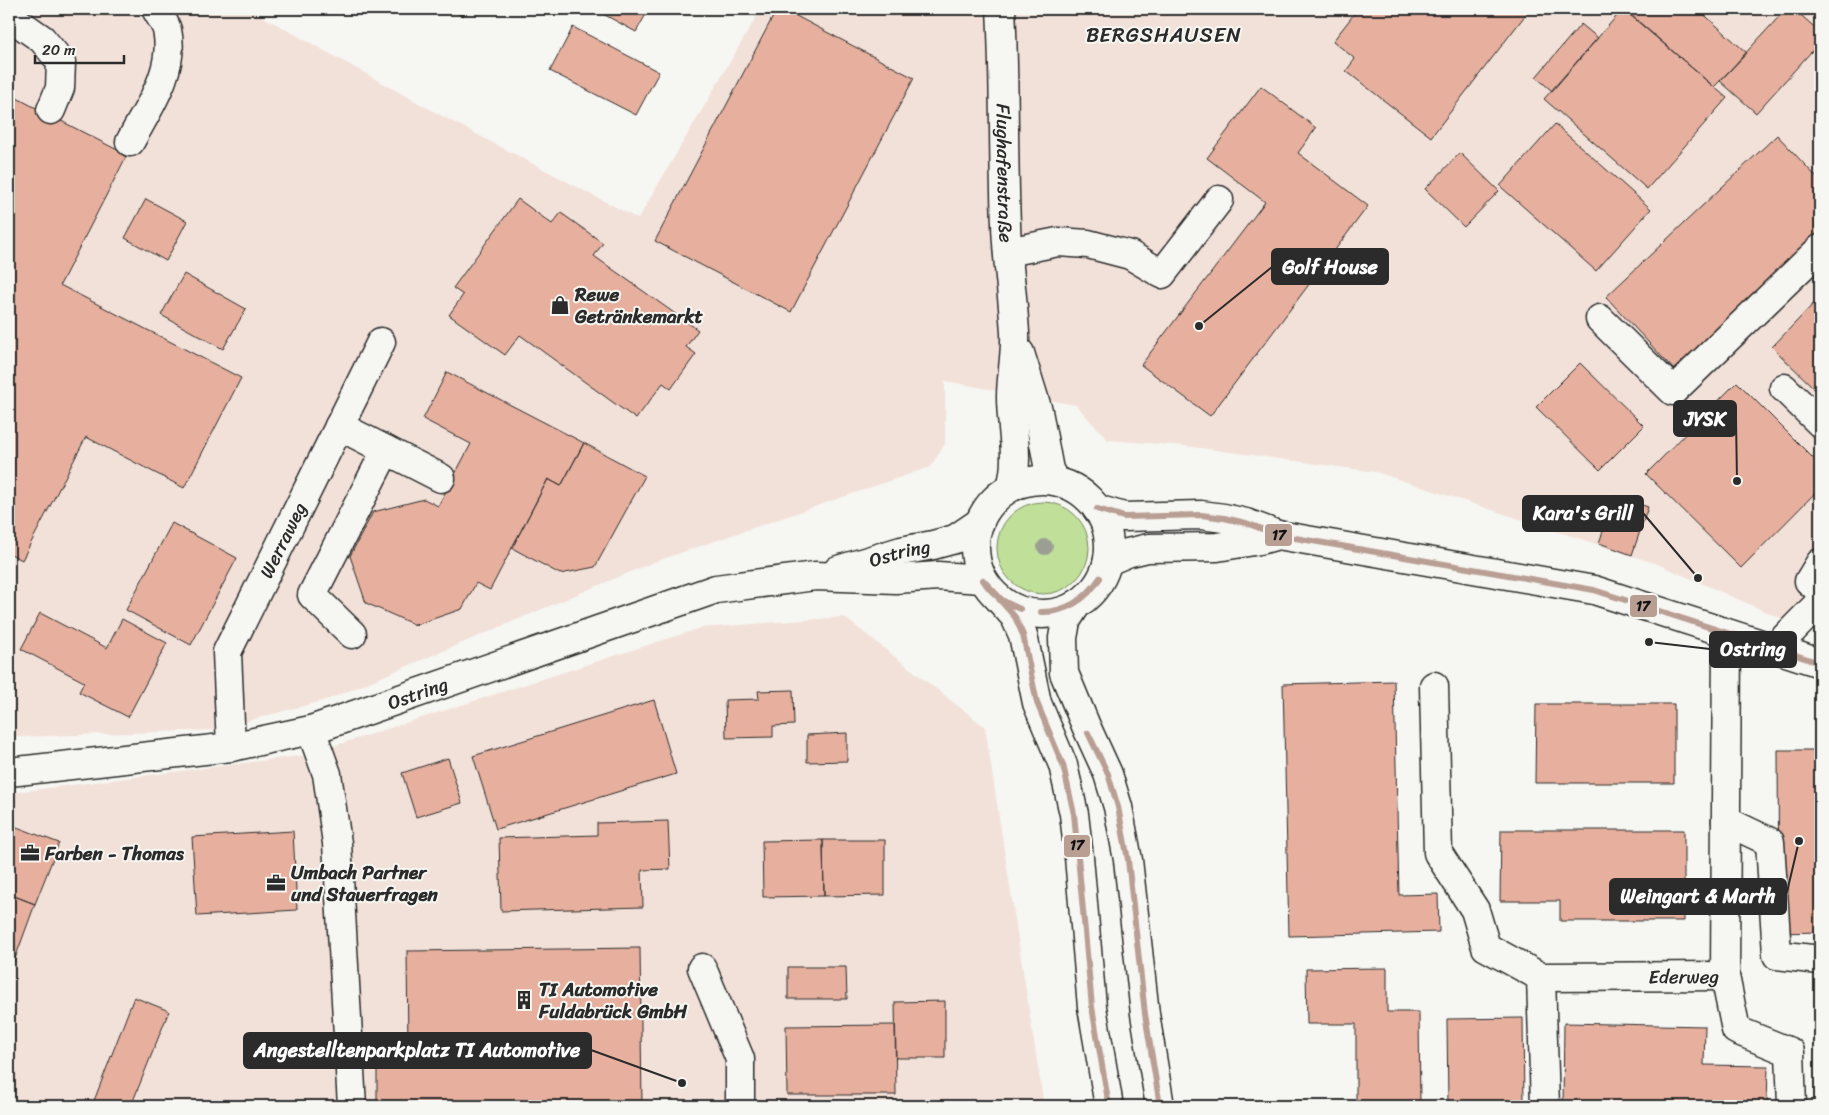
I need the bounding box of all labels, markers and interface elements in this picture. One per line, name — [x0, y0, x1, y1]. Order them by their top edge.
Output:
district label: BERGSHAUSEN — [1086, 16, 1242, 54]
scale bar — [35, 32, 124, 64]
text: 20 m — [42, 37, 76, 63]
street label: Flughafenstraße — [987, 103, 1023, 244]
callout: Golf House — [1272, 249, 1388, 284]
text: Golf House — [1281, 250, 1379, 285]
place label: Rewe Getränkemarkt — [574, 278, 703, 333]
shop icon: Rewe Getränkemarkt — [549, 294, 571, 316]
callout: JYSK — [1674, 401, 1736, 436]
text: JYSK — [1683, 402, 1728, 437]
street label: Werraweg — [250, 496, 316, 584]
callout: Kara's Grill — [1523, 496, 1643, 531]
text: Kara's Grill — [1532, 496, 1634, 531]
line badge: 17 — [1264, 523, 1293, 547]
text: 17 — [1272, 523, 1287, 548]
street label: Ostring — [865, 529, 933, 576]
line badge: 17 — [1629, 594, 1658, 618]
text: 17 — [1636, 594, 1651, 619]
callout: Ostring — [1710, 632, 1796, 667]
text: Ostring — [1720, 632, 1786, 667]
street label: Ostring — [383, 667, 453, 719]
text: 17 — [1070, 833, 1085, 858]
line badge: 17 — [1063, 834, 1091, 858]
place label: Farben - Thomas — [44, 837, 185, 870]
office icon: Farben - Thomas — [19, 842, 41, 864]
place label: Umbach Partner und Stauerfragen — [291, 856, 439, 911]
office icon: Umbach Partner und Stauerfragen — [265, 872, 287, 894]
callout: Weingart & Marth — [1610, 879, 1786, 914]
text: Weingart & Marth — [1620, 879, 1776, 914]
street label: Ederweg — [1648, 960, 1720, 993]
place label: TI Automotive Fuldabrück GmbH — [538, 973, 688, 1028]
building icon: TI Automotive Fuldabrück GmbH — [513, 989, 535, 1011]
callout: Angestelltenparkplatz TI Automotive — [244, 1033, 591, 1068]
text: Angestelltenparkplatz TI Automotive — [253, 1033, 581, 1068]

